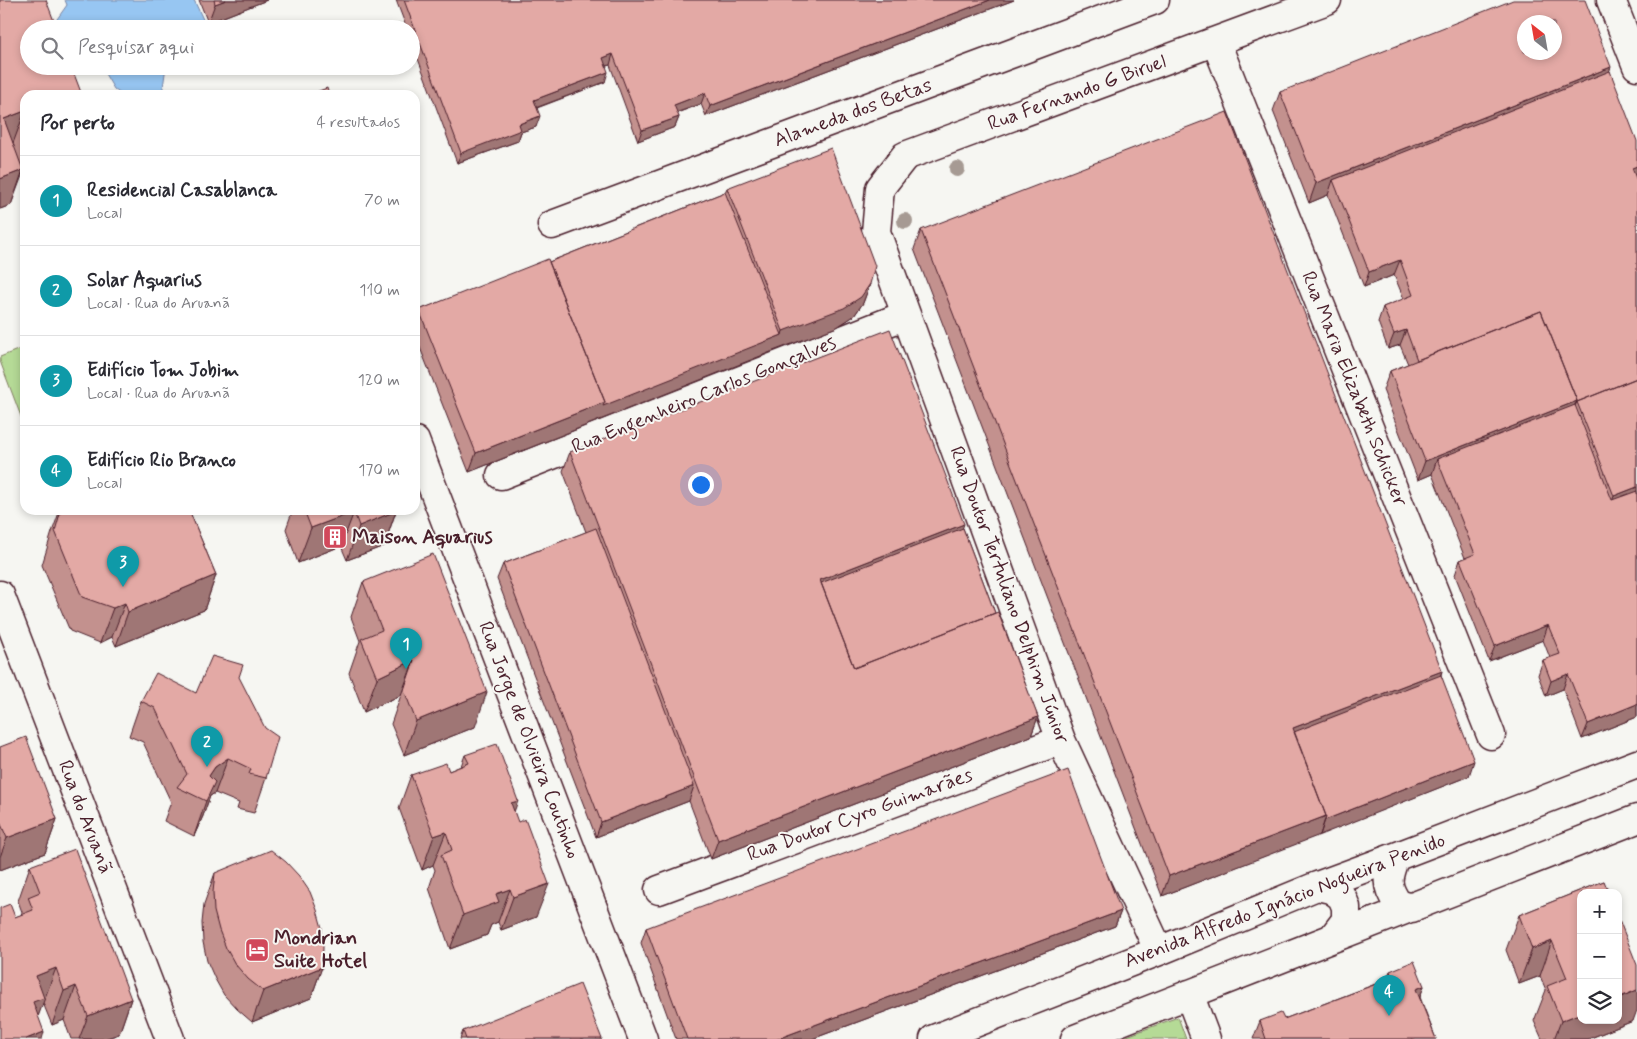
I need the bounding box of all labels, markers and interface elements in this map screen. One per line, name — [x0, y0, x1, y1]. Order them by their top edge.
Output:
north arrow — [1517, 15, 1562, 60]
search box — [20, 20, 420, 75]
icon: search — [38, 34, 66, 62]
text: Pesquisar aqui — [78, 35, 194, 60]
street label: Rua Fernando G Biruel — [984, 48, 1170, 138]
street label: Alameda dos Betas — [770, 72, 936, 154]
text: Por perto — [40, 109, 115, 137]
text: 4 resultados — [316, 112, 400, 133]
text: Residencial Casablanca — [87, 178, 277, 203]
text: 1 — [52, 190, 60, 211]
text: 70 m — [364, 190, 400, 211]
text: Local — [87, 203, 122, 224]
street label: Rua Maria Elizabeth Schicker — [1294, 267, 1414, 511]
text: Solar Aquarius — [87, 268, 202, 293]
text: 2 — [52, 280, 60, 301]
text: 110 m — [359, 280, 400, 301]
text: Local · Rua do Aruanã — [87, 293, 230, 314]
street label: Rua Engenheiro Carlos Gonçalves — [568, 329, 841, 462]
text: Edifício Tom Jobim — [87, 358, 239, 383]
text: 3 — [52, 370, 60, 391]
text: 120 m — [358, 370, 400, 391]
text: Local · Rua do Aruanã — [87, 383, 230, 404]
street label: Rua Doutor Tertuliano Delphim Júnior — [943, 443, 1076, 748]
text: Edifício Rio Branco — [87, 448, 236, 473]
text: 4 — [51, 460, 61, 481]
text: 170 m — [358, 460, 400, 481]
your location — [688, 472, 714, 498]
text: Local — [87, 473, 122, 494]
building icon: Maison Aquarius — [322, 524, 348, 550]
place label: Maison Aquarius — [352, 524, 493, 551]
pin: 3 — [107, 546, 139, 587]
street label: Rua Jorge de Olvieira Coutinho — [470, 618, 587, 863]
pin: 1 — [390, 628, 422, 669]
pin: 2 — [191, 726, 223, 767]
street label: Rua do Aruanã — [51, 756, 119, 878]
street label: Rua Doutor Cyro Guimarães — [743, 762, 977, 868]
street label: Avenida Alfredo Ignácio Nogueira Penido — [1121, 827, 1450, 977]
map controls — [1577, 889, 1622, 1024]
button: + — [1577, 889, 1622, 934]
place label: Mondrian Suite Hotel — [274, 925, 367, 975]
button: − — [1577, 934, 1622, 979]
hotel icon: Mondrian Suite Hotel — [244, 937, 270, 963]
pin: 4 — [1373, 975, 1405, 1016]
button: layers — [1577, 979, 1622, 1024]

